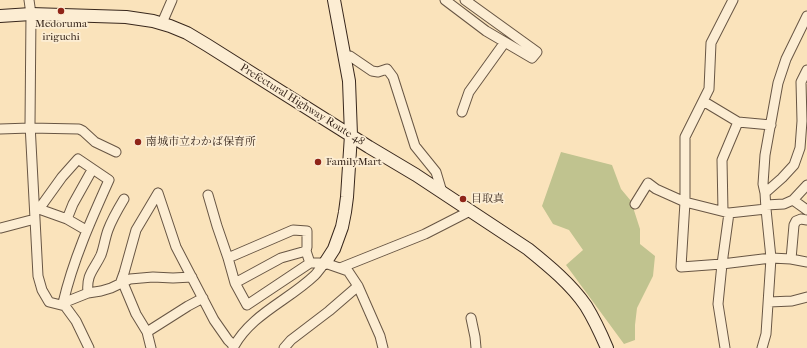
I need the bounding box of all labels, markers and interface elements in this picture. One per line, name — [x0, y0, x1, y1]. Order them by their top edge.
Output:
marker: Medoruma iriguchi — [56, 6, 66, 16]
place label: Medoruma iriguchi — [35, 17, 87, 43]
street label: Prefectural Highway Route 48 — [237, 61, 367, 149]
place label: 南城市立わかば保育所 — [146, 135, 256, 149]
marker: 南城市立わかば保育所 — [133, 137, 143, 147]
place label: FamilyMart — [326, 155, 382, 169]
marker: FamilyMart — [313, 157, 323, 167]
place label: 目取真 — [471, 192, 504, 206]
marker: 目取真 — [458, 194, 468, 204]

